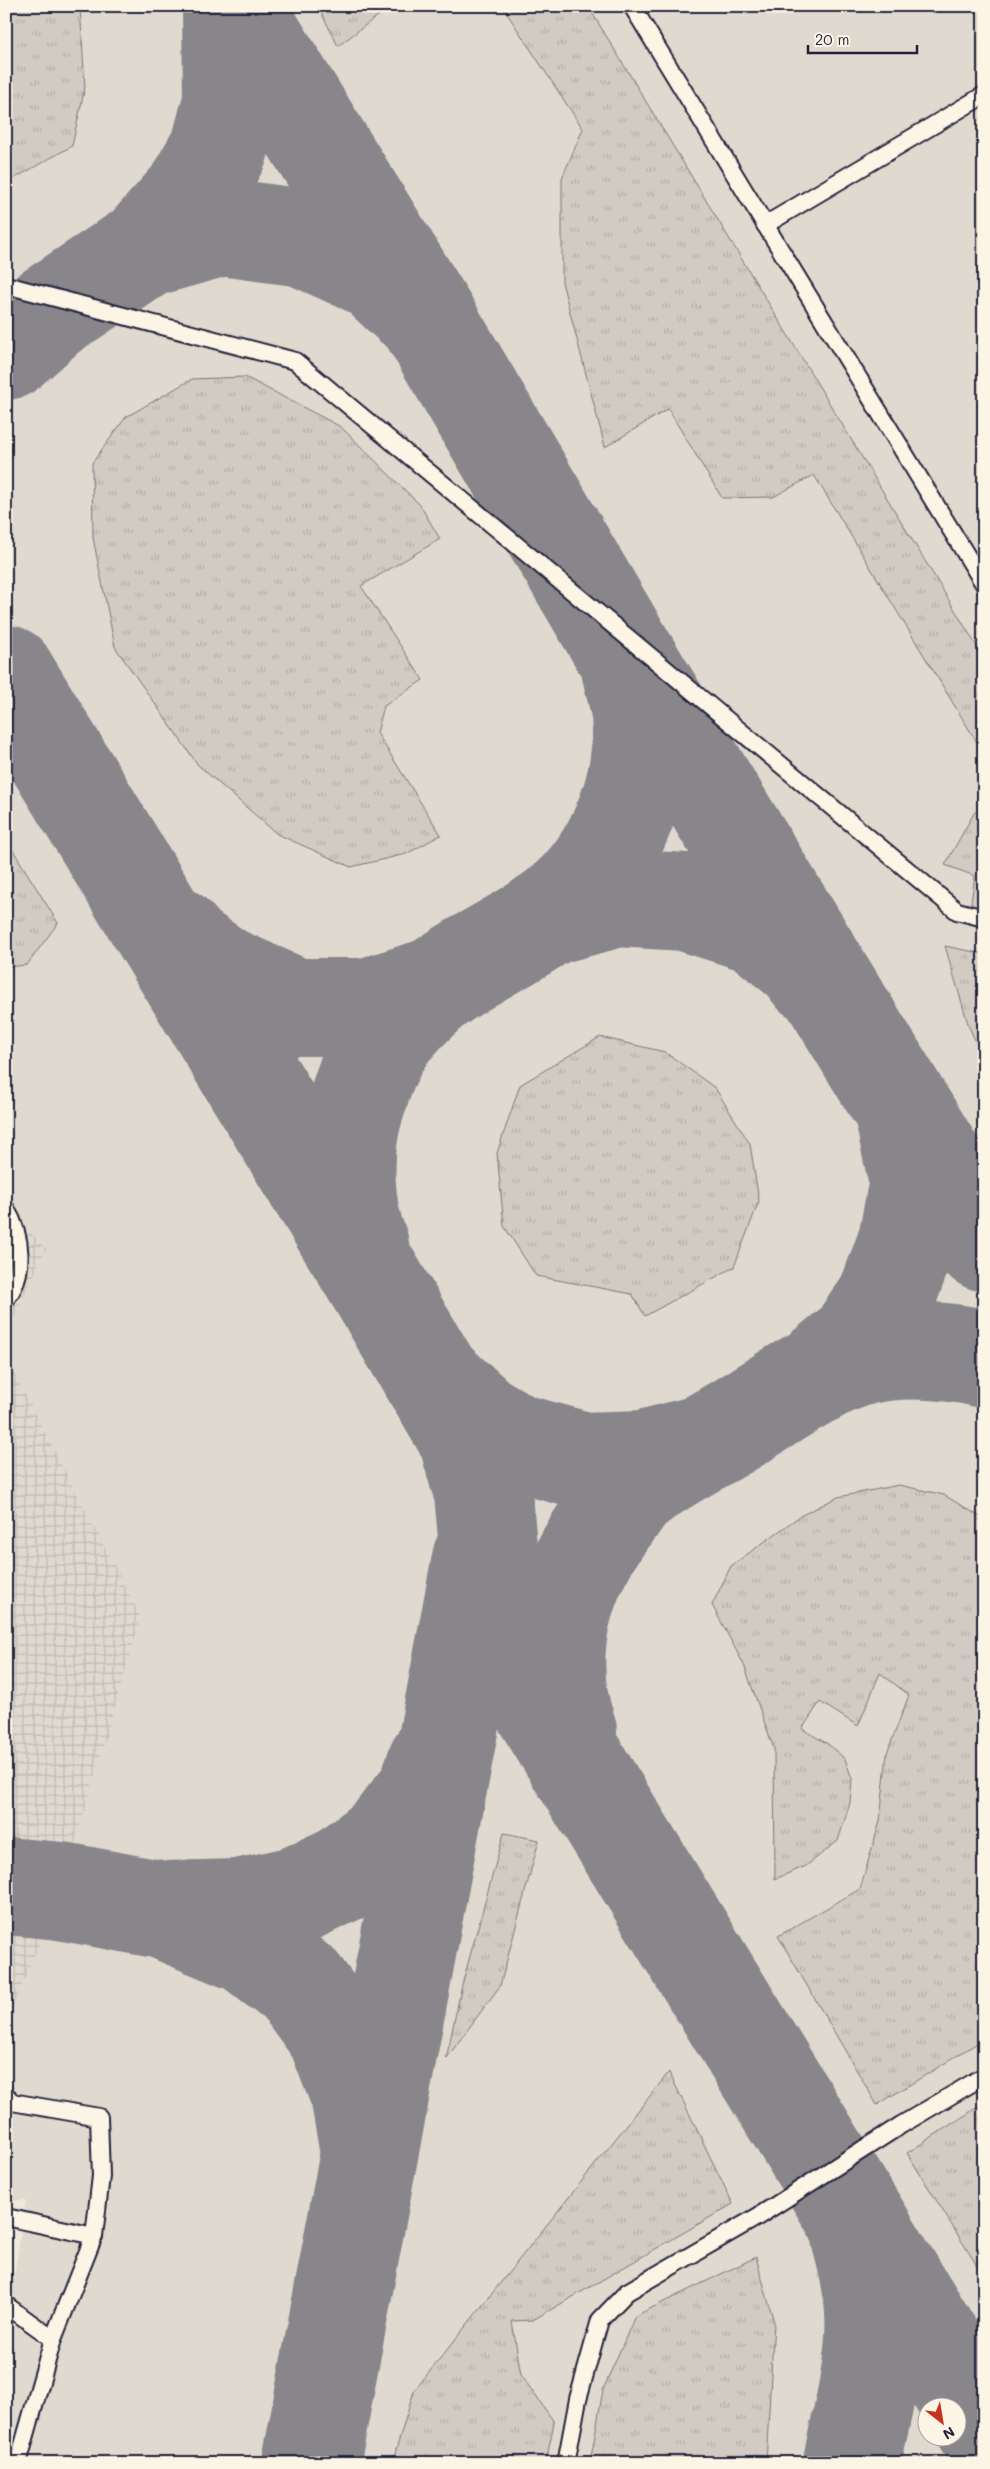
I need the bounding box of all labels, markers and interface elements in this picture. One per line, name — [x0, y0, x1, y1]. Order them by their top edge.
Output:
scale bar — [808, 22, 916, 54]
text: 20 m — [815, 29, 849, 49]
north arrow — [918, 2396, 968, 2446]
text: N — [939, 2423, 958, 2444]

